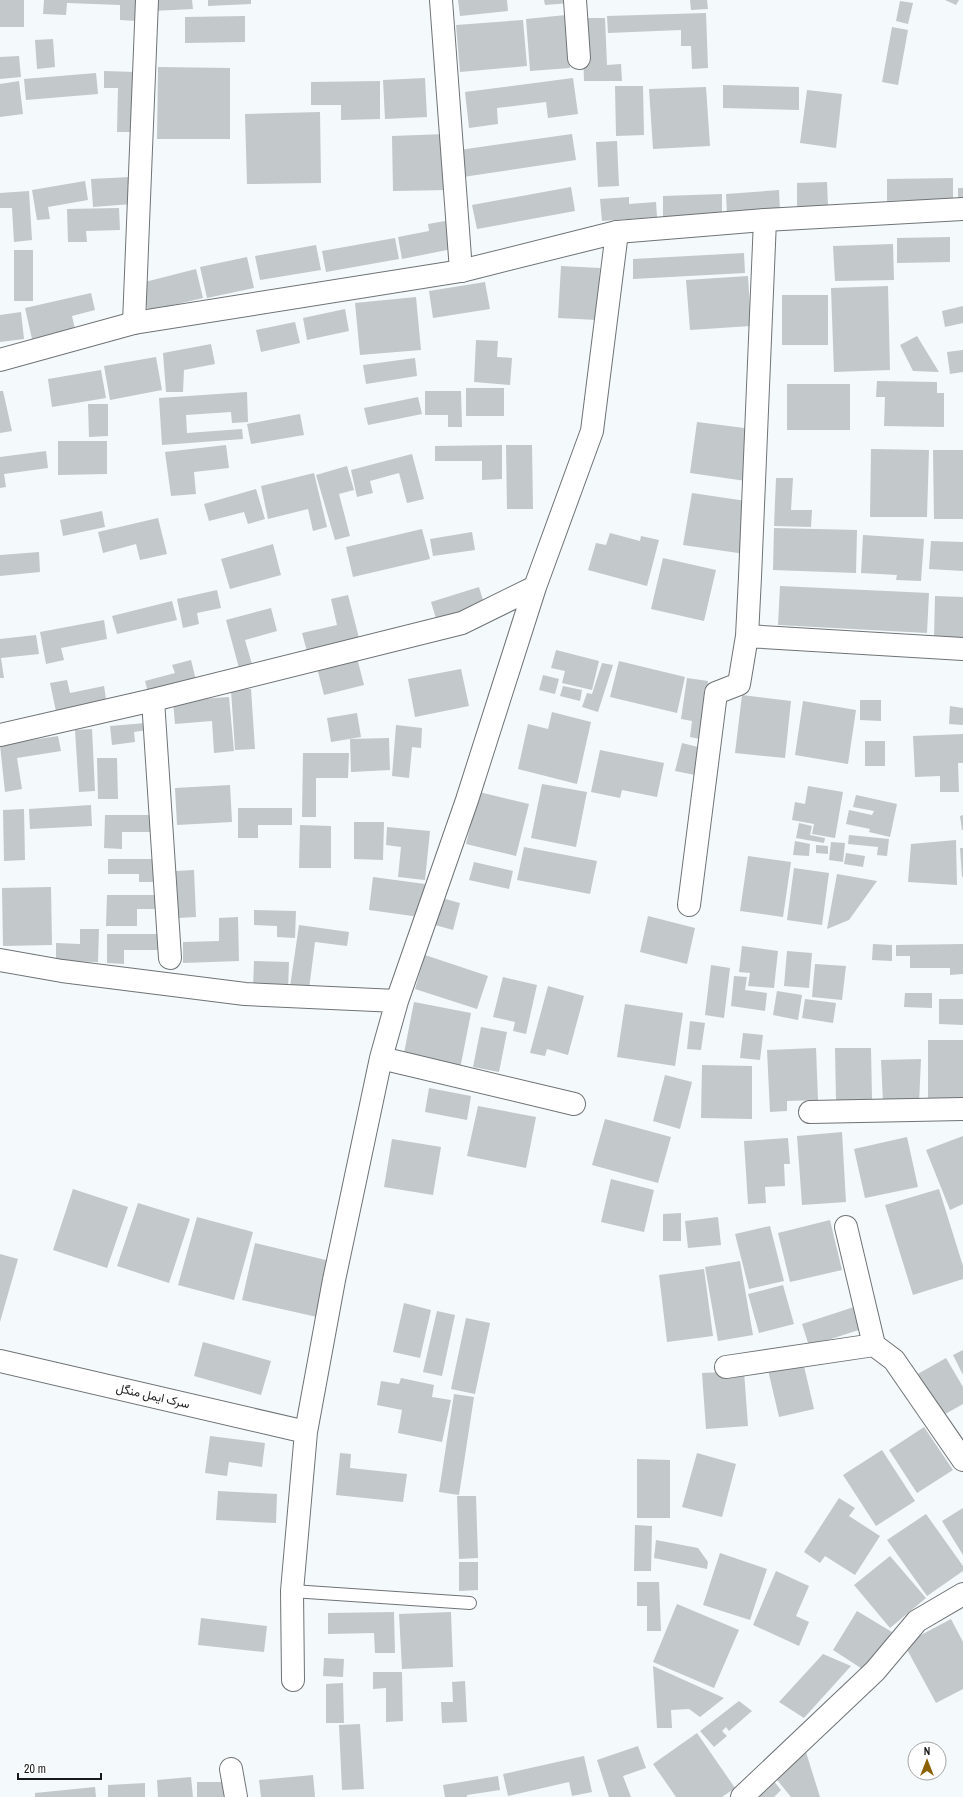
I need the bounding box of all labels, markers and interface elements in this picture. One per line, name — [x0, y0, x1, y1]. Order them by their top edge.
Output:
street label: سرک ایمل منگل — [115, 1380, 191, 1412]
north arrow — [907, 1741, 947, 1781]
text: N — [924, 1744, 930, 1758]
scale bar — [18, 1755, 101, 1781]
text: 20 m — [24, 1761, 46, 1777]

